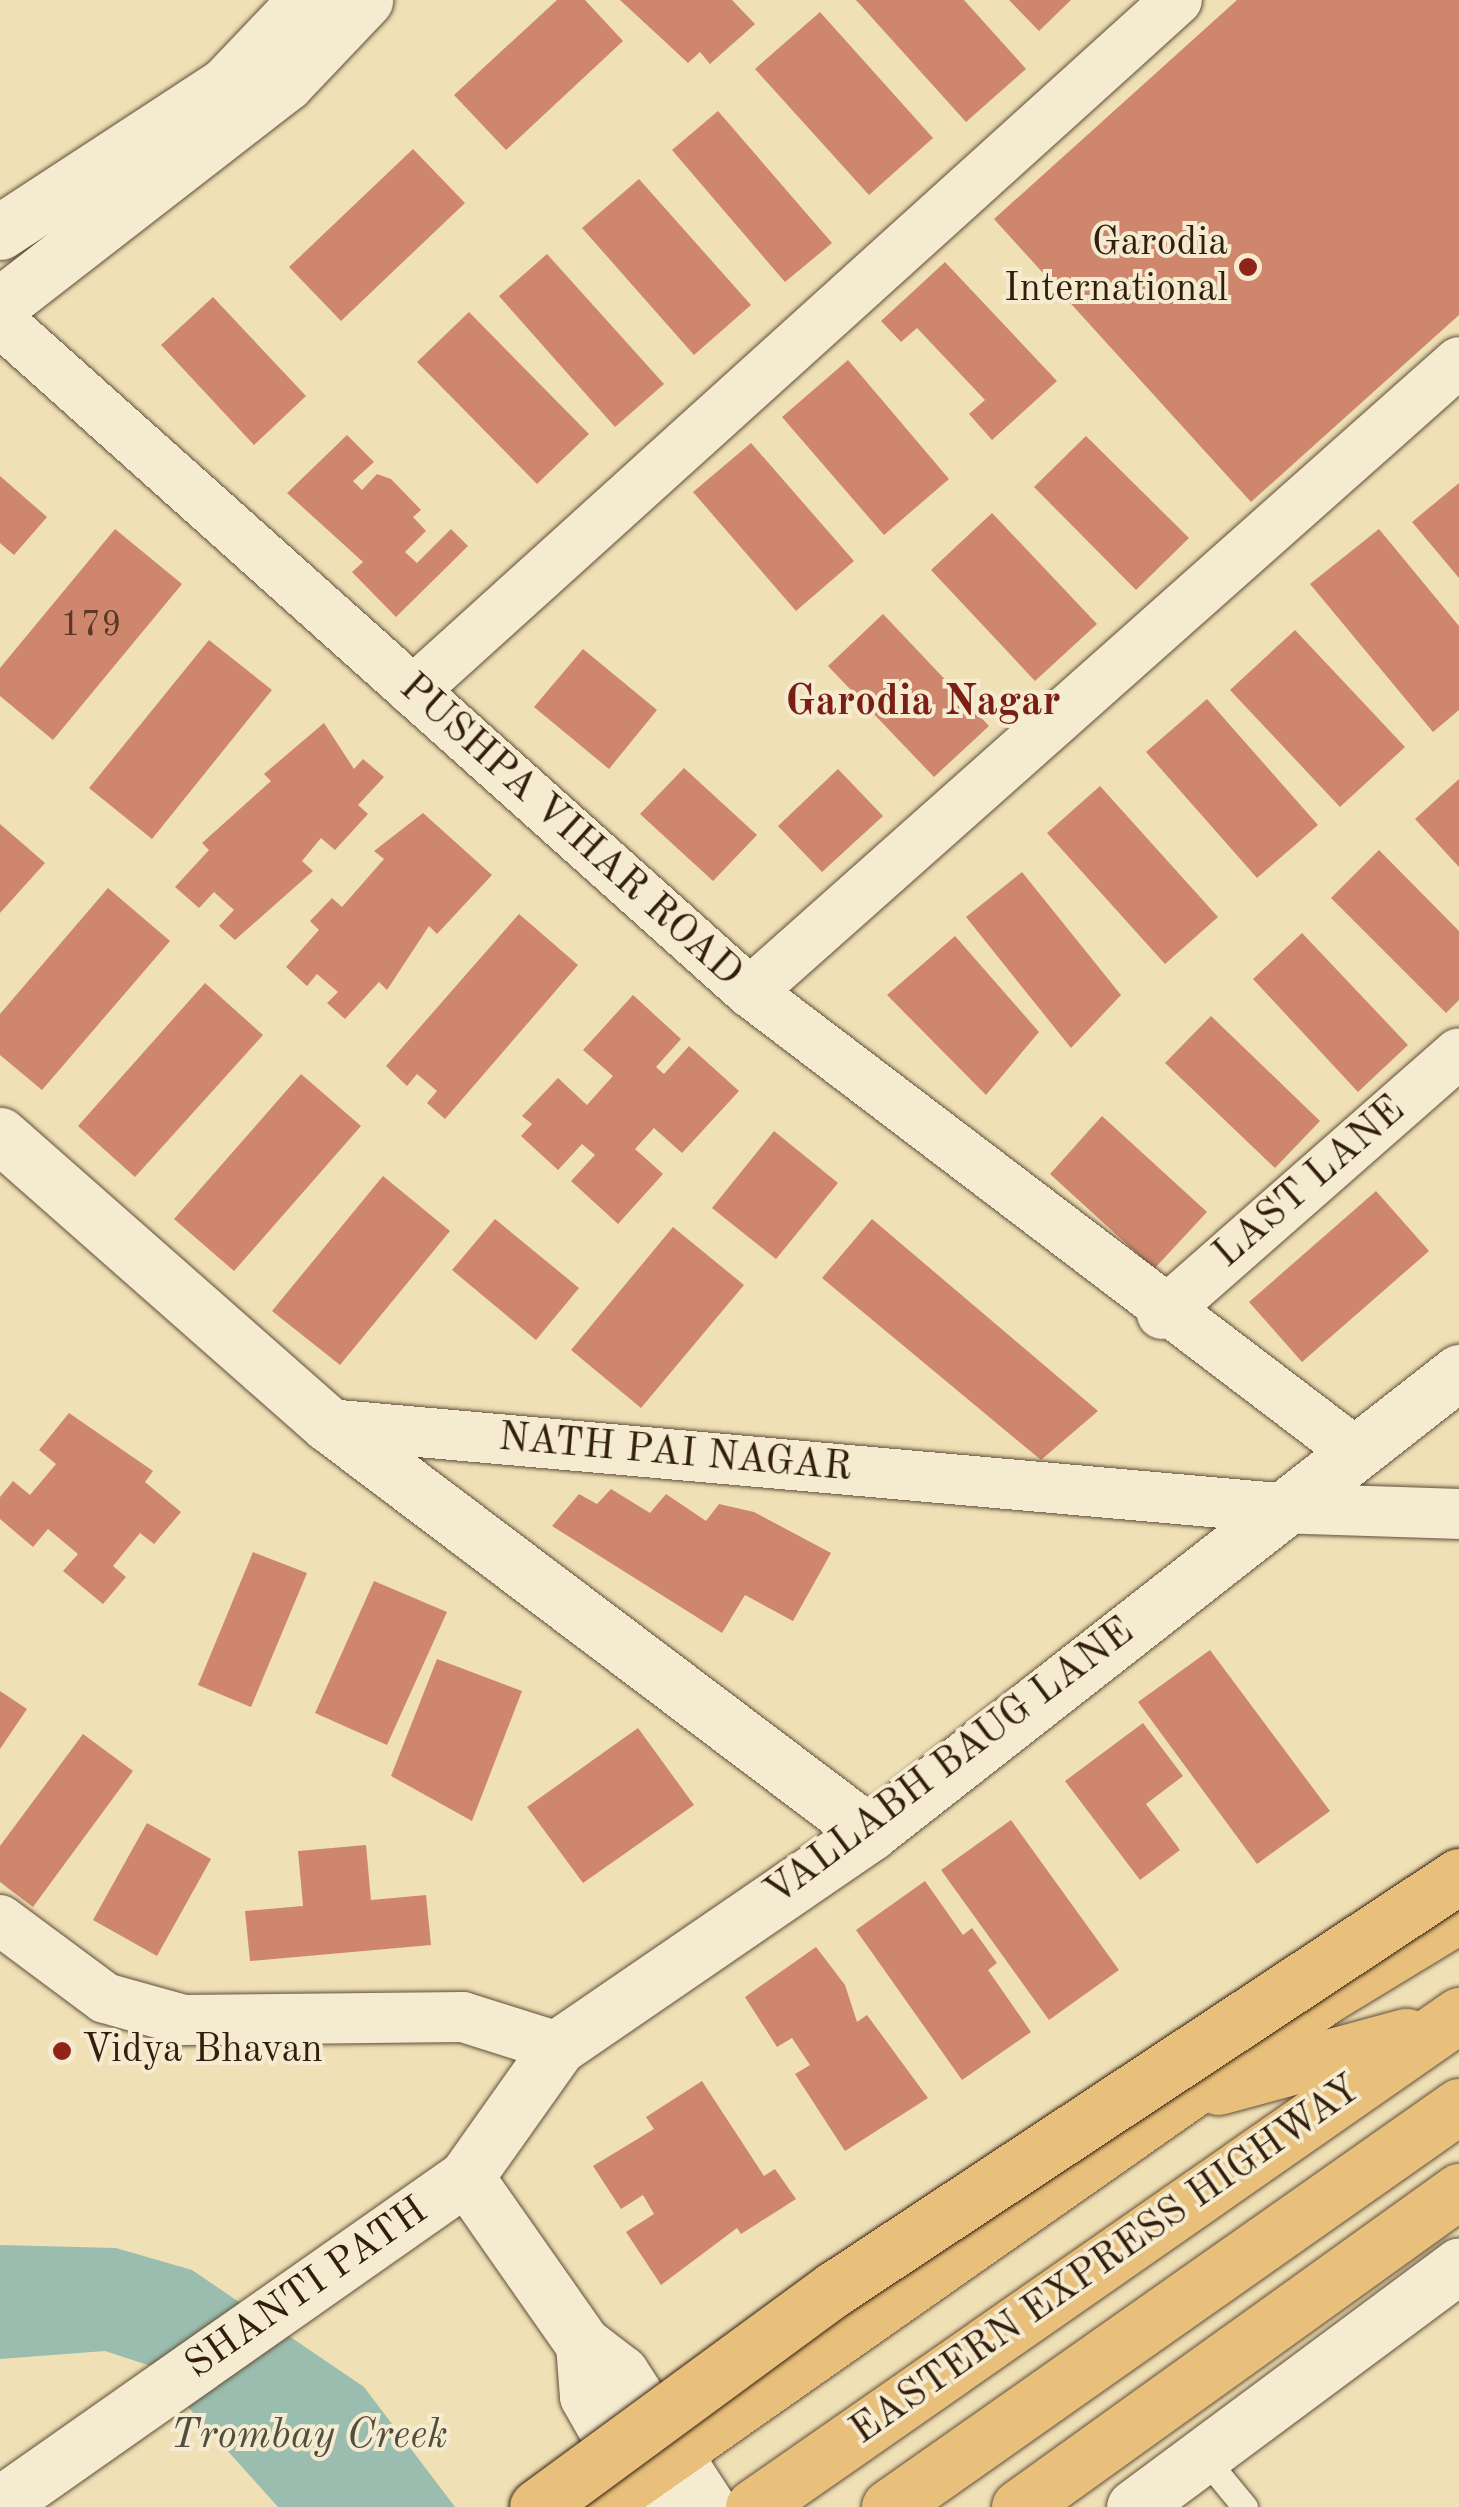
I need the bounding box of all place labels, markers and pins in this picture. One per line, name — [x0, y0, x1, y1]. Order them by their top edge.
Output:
place label: Garodia International — [1004, 220, 1228, 314]
marker: Garodia International — [1237, 256, 1259, 278]
place label: Vidya Bhavan — [82, 2027, 323, 2075]
marker: Vidya Bhavan — [51, 2040, 73, 2062]

